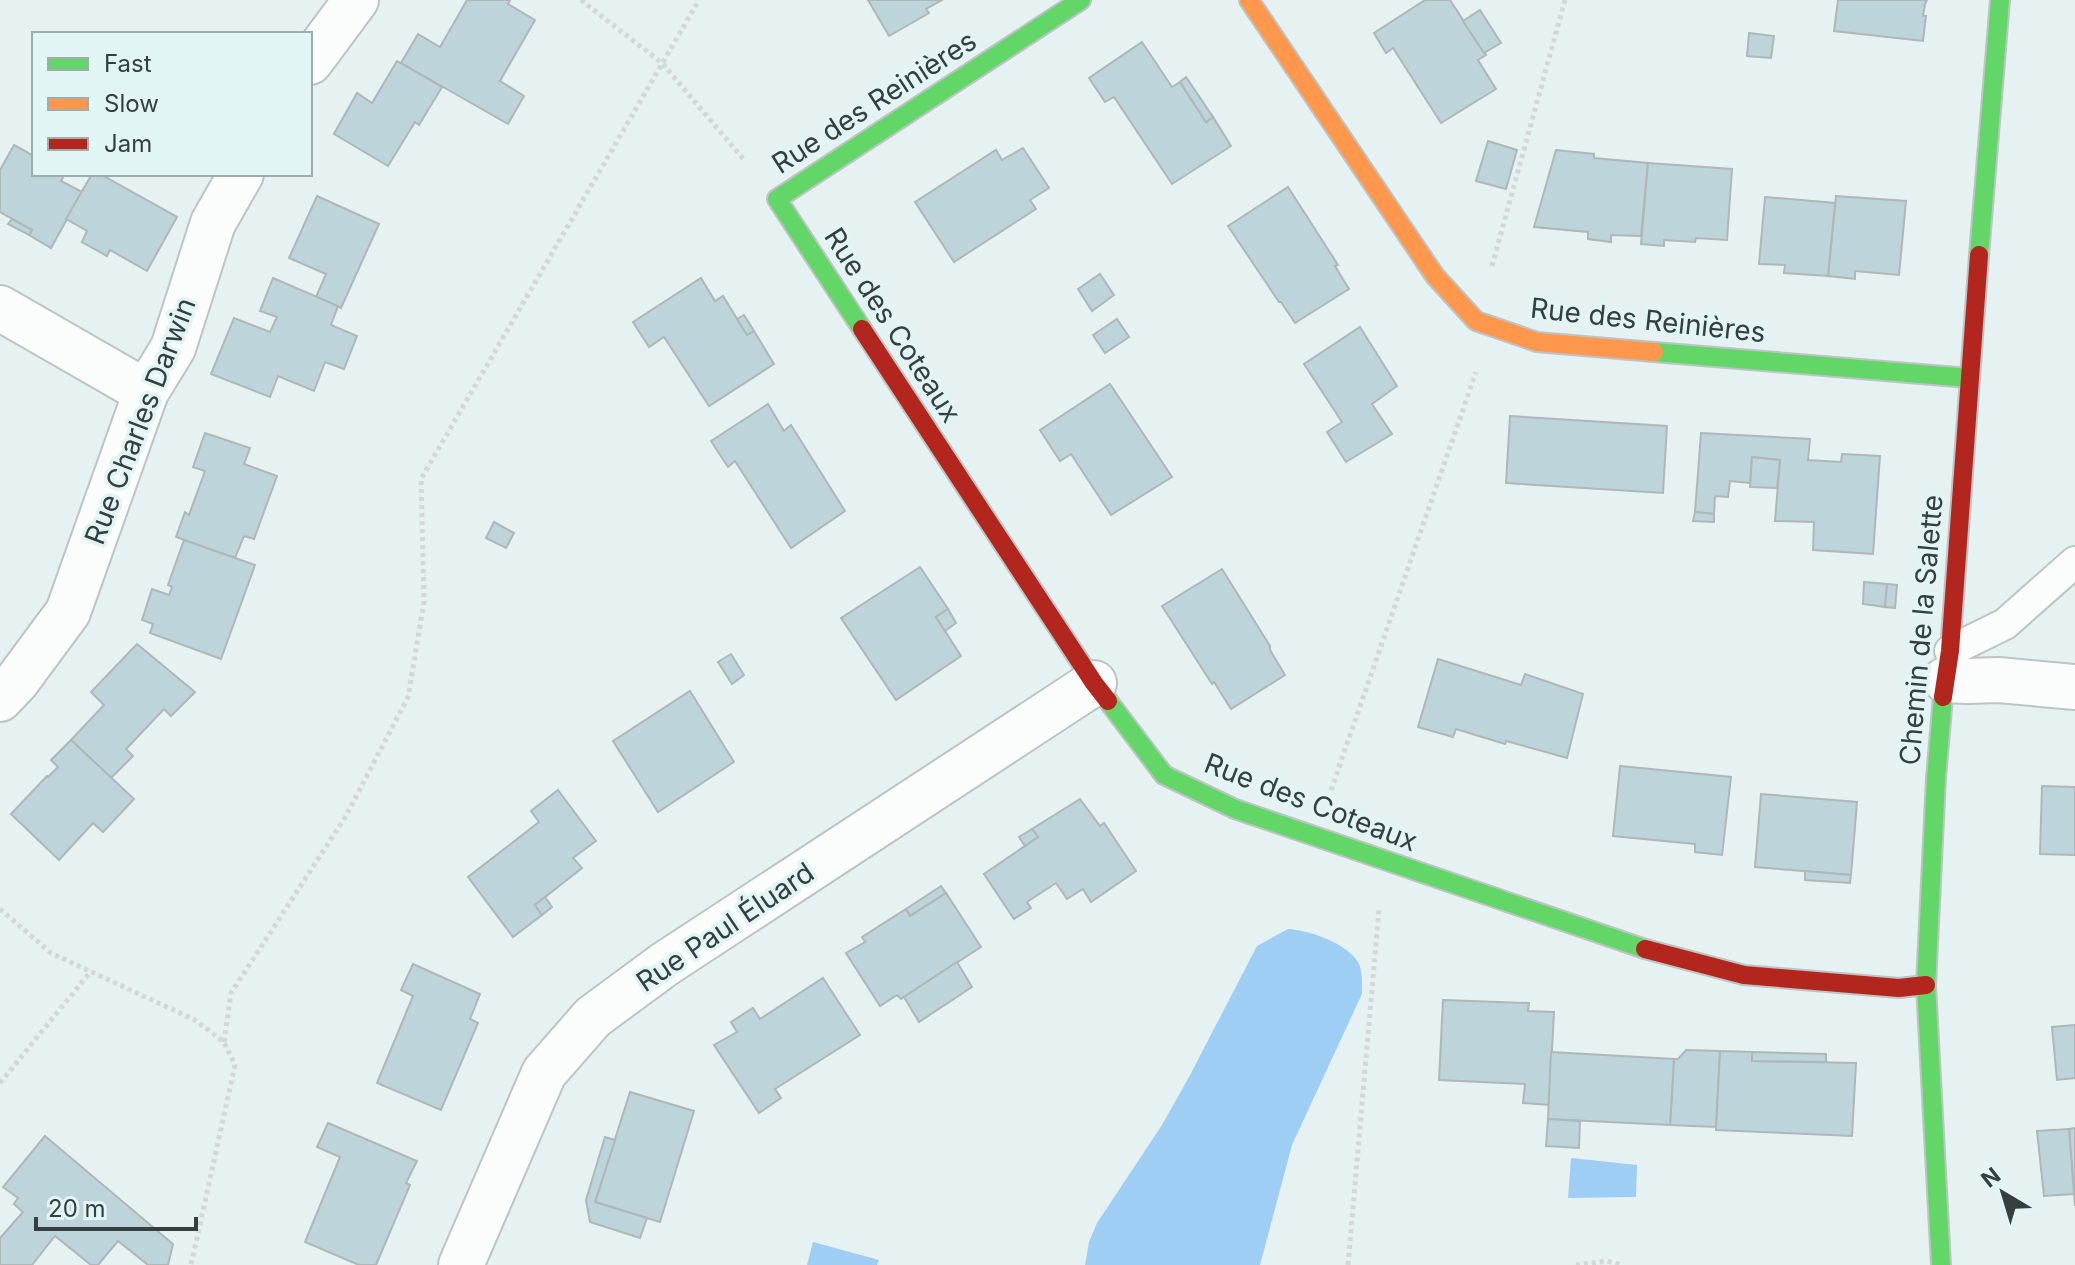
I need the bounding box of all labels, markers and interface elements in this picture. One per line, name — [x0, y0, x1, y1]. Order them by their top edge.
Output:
street label: Rue des Reinières — [766, 23, 982, 181]
legend — [32, 32, 312, 176]
text: Fast — [104, 49, 152, 78]
text: Slow — [104, 89, 159, 118]
text: Jam — [104, 129, 152, 158]
street label: Rue des Coteaux — [817, 221, 969, 429]
street label: Rue des Reinières — [1529, 291, 1767, 349]
street label: Rue Charles Darwin — [77, 293, 203, 549]
street label: Chemin de la Salette — [1892, 493, 1950, 767]
street label: Rue des Coteaux — [1200, 746, 1422, 858]
street label: Rue Paul Éluard — [629, 854, 820, 999]
north arrow — [1963, 1153, 2043, 1233]
text: N — [1976, 1162, 2005, 1193]
scale bar — [36, 1181, 196, 1231]
text: 20 m — [48, 1194, 106, 1223]

